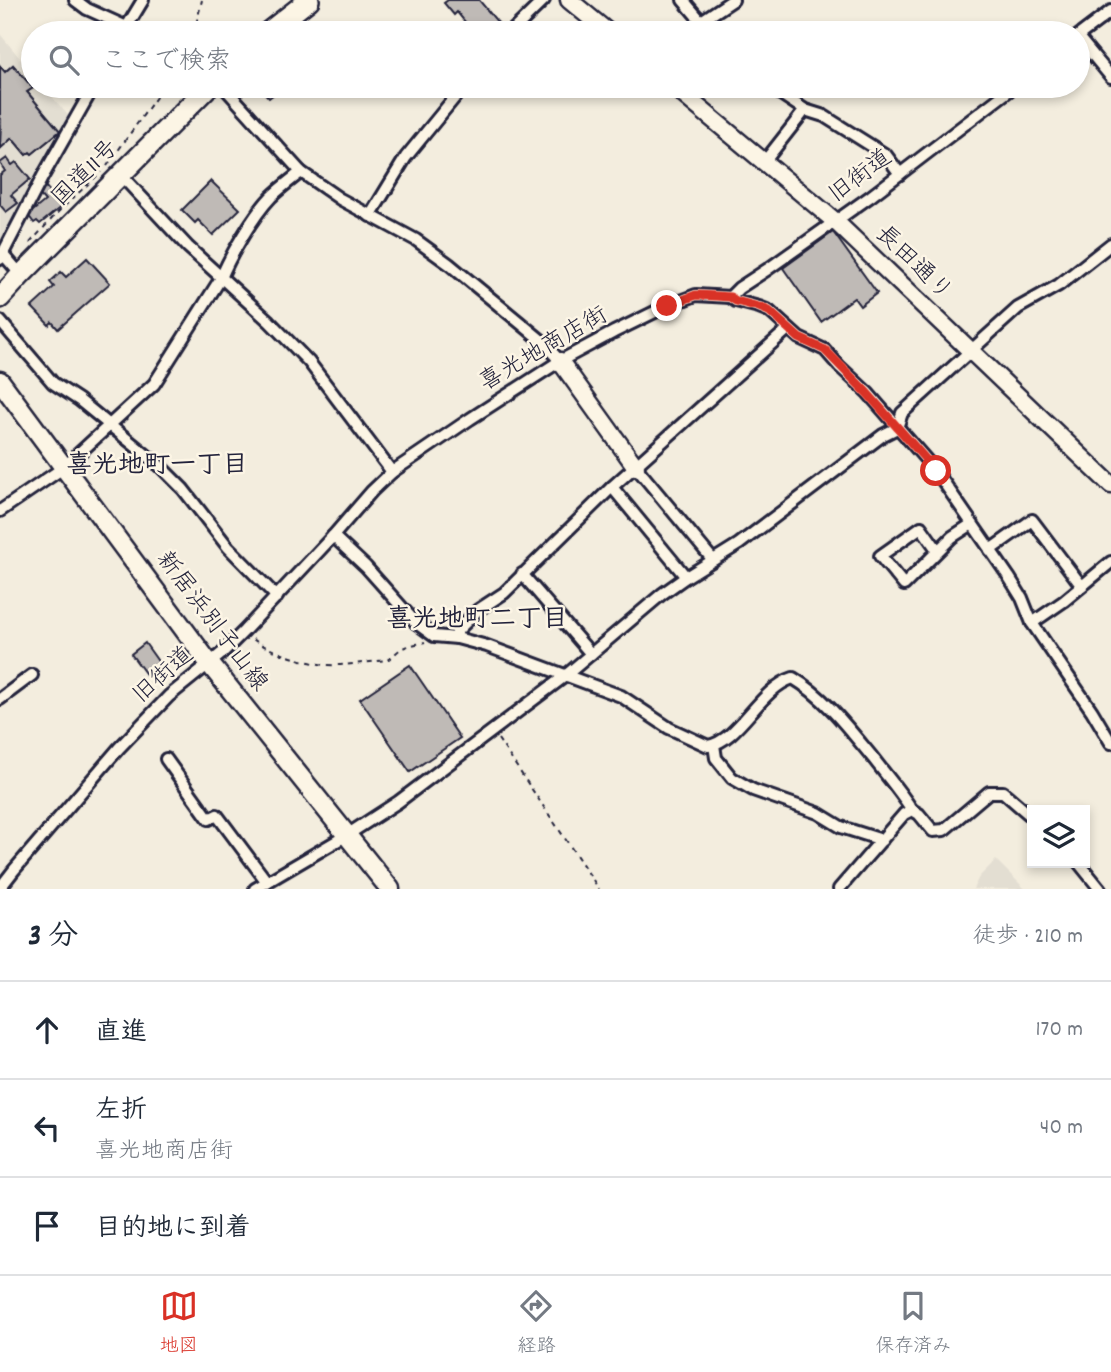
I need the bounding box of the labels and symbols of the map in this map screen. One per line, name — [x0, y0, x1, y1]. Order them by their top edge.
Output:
street label: 国道11号 — [45, 133, 127, 215]
street label: 旧街道 — [822, 142, 900, 212]
street label: 長田通り — [867, 218, 959, 310]
route end — [651, 290, 682, 321]
street label: 喜光地商店街 — [473, 299, 615, 401]
district label: 喜光地町一丁目 — [66, 448, 248, 485]
route start — [920, 455, 951, 486]
street label: 新居浜別子山線 — [147, 545, 275, 699]
district label: 喜光地町二丁目 — [386, 602, 568, 639]
street label: 旧街道 — [126, 639, 202, 713]

